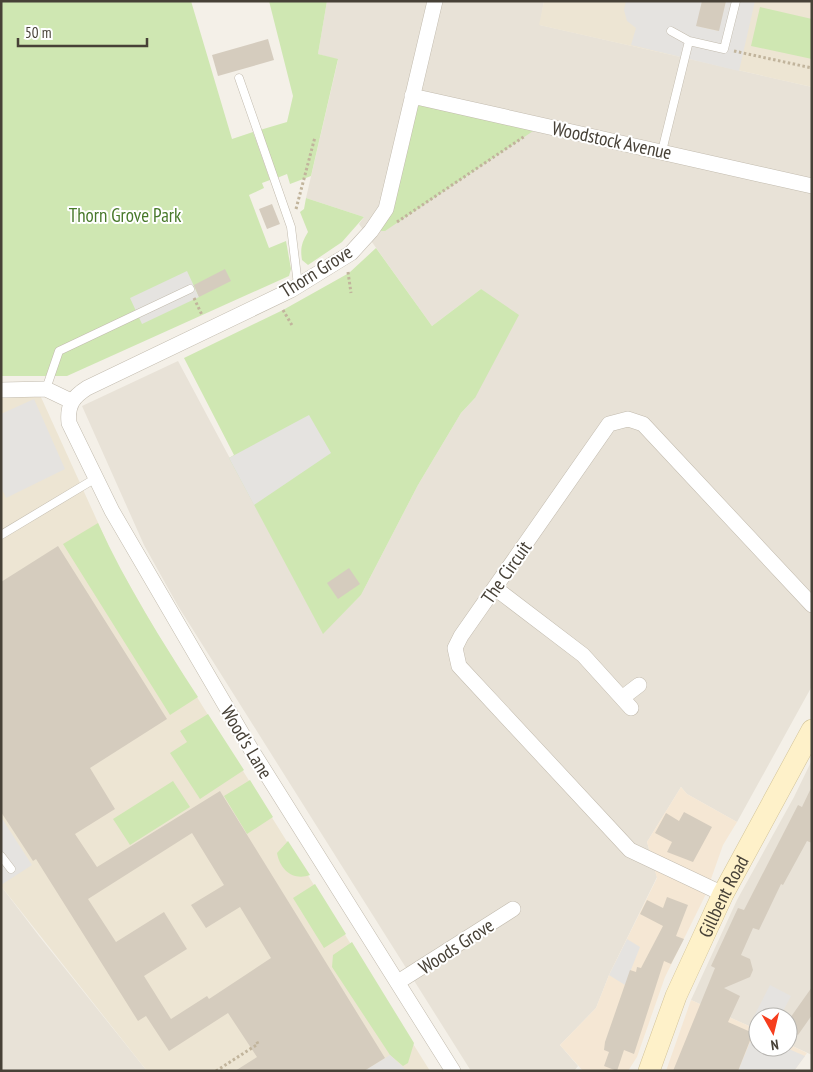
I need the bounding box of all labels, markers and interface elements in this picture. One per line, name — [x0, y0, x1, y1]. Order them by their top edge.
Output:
scale bar — [18, 15, 146, 47]
text: 50 m — [25, 23, 51, 42]
street label: Woodstock Avenue — [550, 116, 674, 164]
park label: Thorn Grove Park — [69, 203, 182, 227]
street label: Thorn Grove — [276, 239, 357, 302]
street label: The Circuit — [476, 535, 537, 608]
street label: Wood's Lane — [216, 701, 278, 783]
street label: Gillbent Road — [693, 851, 754, 941]
street label: Woods Grove — [414, 913, 498, 979]
north arrow — [748, 1007, 798, 1057]
text: N — [770, 1035, 780, 1054]

